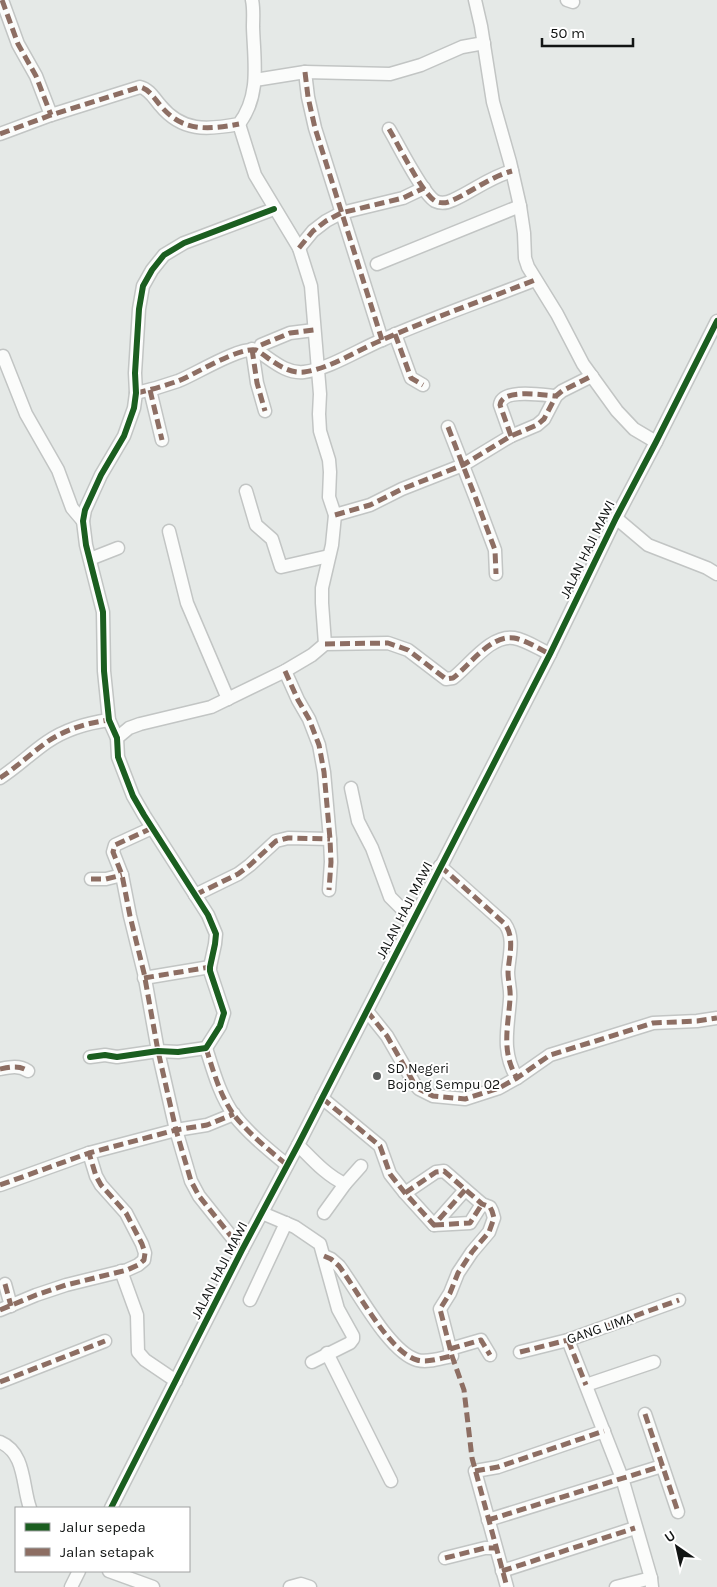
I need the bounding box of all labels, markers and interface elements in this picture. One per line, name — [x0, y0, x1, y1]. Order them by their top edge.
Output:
scale bar — [542, 15, 633, 47]
text: 50 m — [550, 24, 585, 42]
street label: JALAN HAJI MAWI — [556, 497, 619, 601]
street label: JALAN HAJI MAWI — [372, 859, 436, 962]
place label: SD Negeri Bojong Sempu 02 — [387, 1060, 500, 1093]
marker: SD Negeri Bojong Sempu 02 — [371, 1070, 383, 1082]
street label: JALAN HAJI MAWI — [187, 1219, 251, 1322]
street label: GANG LIMA — [565, 1309, 636, 1348]
legend — [15, 1507, 190, 1572]
text: Jalur sepeda — [60, 1518, 146, 1536]
north arrow — [652, 1522, 702, 1572]
text: U — [661, 1527, 679, 1546]
text: Jalan setapak — [60, 1543, 154, 1561]

